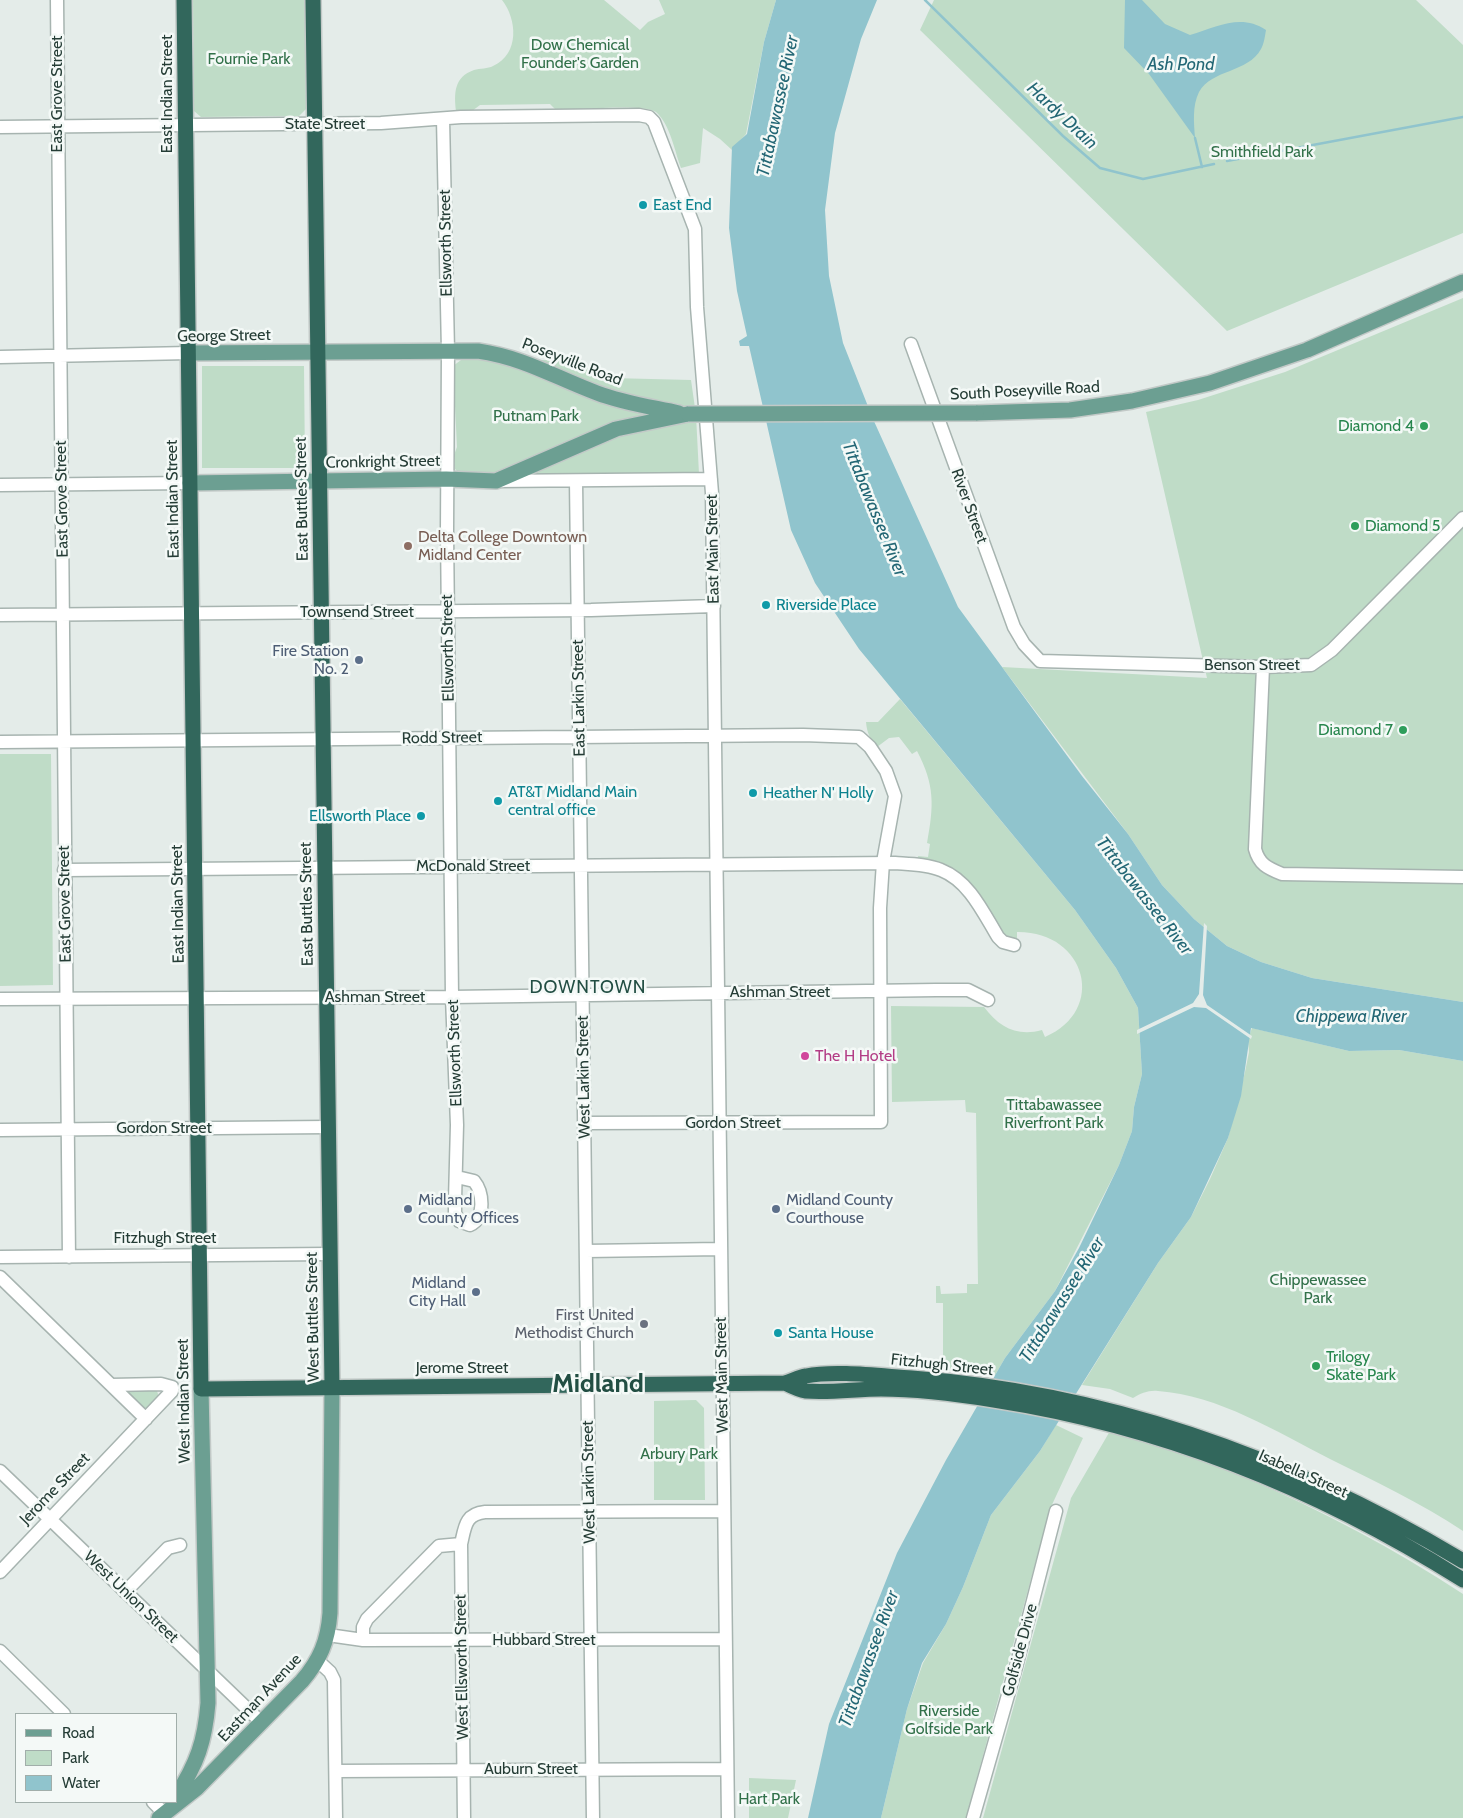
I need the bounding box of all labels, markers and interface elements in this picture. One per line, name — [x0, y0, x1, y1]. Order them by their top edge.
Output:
water label: Tittabawassee River — [752, 33, 804, 179]
street label: East Indian Street — [157, 35, 177, 153]
park label: Dow Chemical Founder's Garden — [521, 35, 639, 73]
street label: East Grove Street — [47, 36, 67, 152]
park label: Fournie Park — [208, 49, 290, 69]
water label: Ash Pond — [1147, 54, 1215, 76]
water label: Hardy Drain — [1022, 78, 1102, 154]
street label: State Street — [285, 114, 365, 134]
park label: Smithfield Park — [1211, 142, 1313, 162]
street label: Ellsworth Street — [435, 189, 457, 297]
place label: East End — [653, 195, 712, 215]
marker: East End — [637, 199, 649, 211]
street label: George Street — [177, 326, 271, 346]
street label: Poseyville Road — [519, 334, 625, 390]
street label: South Poseyville Road — [950, 377, 1100, 405]
park label: Putnam Park — [493, 406, 579, 426]
place label: Diamond 4 — [1338, 416, 1414, 436]
marker: Diamond 4 — [1418, 420, 1430, 432]
street label: East Buttles Street — [291, 437, 313, 561]
water label: Tittabawassee River — [837, 438, 911, 580]
street label: East Grove Street — [51, 440, 73, 558]
street label: East Indian Street — [162, 440, 184, 558]
street label: Cronkright Street — [326, 451, 440, 473]
street label: River Street — [947, 466, 991, 546]
street label: East Main Street — [702, 494, 724, 604]
place label: Diamond 5 — [1365, 516, 1441, 536]
marker: Diamond 5 — [1349, 520, 1361, 532]
place label: Delta College Downtown Midland Center — [418, 527, 587, 565]
marker: Delta College Downtown Midland Center — [402, 540, 414, 552]
street label: Ellsworth Street — [437, 594, 459, 702]
place label: Riverside Place — [776, 595, 876, 615]
marker: Riverside Place — [760, 599, 772, 611]
street label: Townsend Street — [300, 602, 414, 622]
street label: East Larkin Street — [568, 639, 590, 757]
place label: Fire Station No. 2 — [272, 641, 349, 679]
marker: Fire Station No. 2 — [353, 654, 365, 666]
street label: Benson Street — [1204, 655, 1300, 675]
place label: Diamond 7 — [1318, 720, 1393, 740]
marker: Diamond 7 — [1397, 724, 1409, 736]
street label: Rodd Street — [402, 728, 482, 748]
place label: AT&T Midland Main central office — [508, 782, 637, 820]
place label: Heather N' Holly — [763, 783, 874, 803]
marker: Heather N' Holly — [747, 787, 759, 799]
marker: AT&T Midland Main central office — [492, 795, 504, 807]
place label: Ellsworth Place — [309, 806, 411, 826]
marker: Ellsworth Place — [415, 810, 427, 822]
water label: Tittabawassee River — [1091, 833, 1197, 959]
street label: East Buttles Street — [296, 842, 318, 966]
street label: East Grove Street — [54, 845, 76, 963]
street label: East Indian Street — [167, 845, 189, 963]
street label: McDonald Street — [416, 856, 530, 876]
district label: DOWNTOWN — [528, 977, 648, 999]
street label: Ashman Street — [730, 982, 830, 1002]
street label: Ashman Street — [325, 987, 425, 1007]
street label: Ellsworth Street — [444, 999, 466, 1107]
water label: Chippewa River — [1296, 1006, 1406, 1028]
street label: West Larkin Street — [573, 1015, 595, 1139]
place label: The H Hotel — [815, 1046, 896, 1066]
marker: The H Hotel — [799, 1050, 811, 1062]
park label: Tittabawassee Riverfront Park — [1004, 1095, 1104, 1133]
street label: Gordon Street — [685, 1113, 781, 1133]
street label: Gordon Street — [116, 1118, 212, 1138]
place label: Midland County Offices — [418, 1190, 519, 1228]
place label: Midland County Courthouse — [786, 1190, 893, 1228]
marker: Midland County Offices — [402, 1203, 414, 1215]
marker: Midland County Courthouse — [770, 1203, 782, 1215]
street label: Fitzhugh Street — [114, 1228, 216, 1248]
water label: Tittabawassee River — [1015, 1233, 1109, 1367]
street label: West Buttles Street — [302, 1252, 324, 1382]
park label: Chippewassee Park — [1270, 1270, 1366, 1308]
place label: Midland City Hall — [409, 1273, 466, 1311]
marker: Midland City Hall — [470, 1286, 482, 1298]
place label: First United Methodist Church — [515, 1305, 634, 1343]
street label: West Main Street — [711, 1317, 733, 1433]
marker: First United Methodist Church — [638, 1318, 650, 1330]
place label: Santa House — [788, 1323, 874, 1343]
marker: Santa House — [772, 1327, 784, 1339]
street label: West Indian Street — [173, 1338, 195, 1464]
place label: Trilogy Skate Park — [1326, 1347, 1396, 1385]
street label: Fitzhugh Street — [890, 1350, 994, 1380]
street label: Jerome Street — [416, 1358, 508, 1378]
marker: Trilogy Skate Park — [1310, 1360, 1322, 1372]
district label: Midland — [552, 1368, 644, 1400]
street label: West Larkin Street — [578, 1420, 600, 1544]
park label: Arbury Park — [640, 1444, 718, 1464]
street label: Isabella Street — [1256, 1446, 1350, 1502]
street label: Jerome Street — [16, 1449, 94, 1529]
street label: West Union Street — [80, 1547, 182, 1647]
water label: Tittabawassee River — [834, 1588, 904, 1730]
street label: West Ellsworth Street — [451, 1594, 473, 1740]
street label: Golfside Drive — [998, 1602, 1042, 1698]
street label: Hubbard Street — [492, 1630, 596, 1650]
street label: Eastman Avenue — [214, 1650, 306, 1746]
park label: Riverside Golfside Park — [905, 1701, 993, 1739]
legend — [15, 1713, 178, 1803]
text: Road — [62, 1724, 95, 1742]
text: Park — [62, 1749, 89, 1767]
street label: Auburn Street — [484, 1759, 578, 1779]
text: Water — [62, 1774, 100, 1792]
park label: Hart Park — [738, 1789, 800, 1809]

